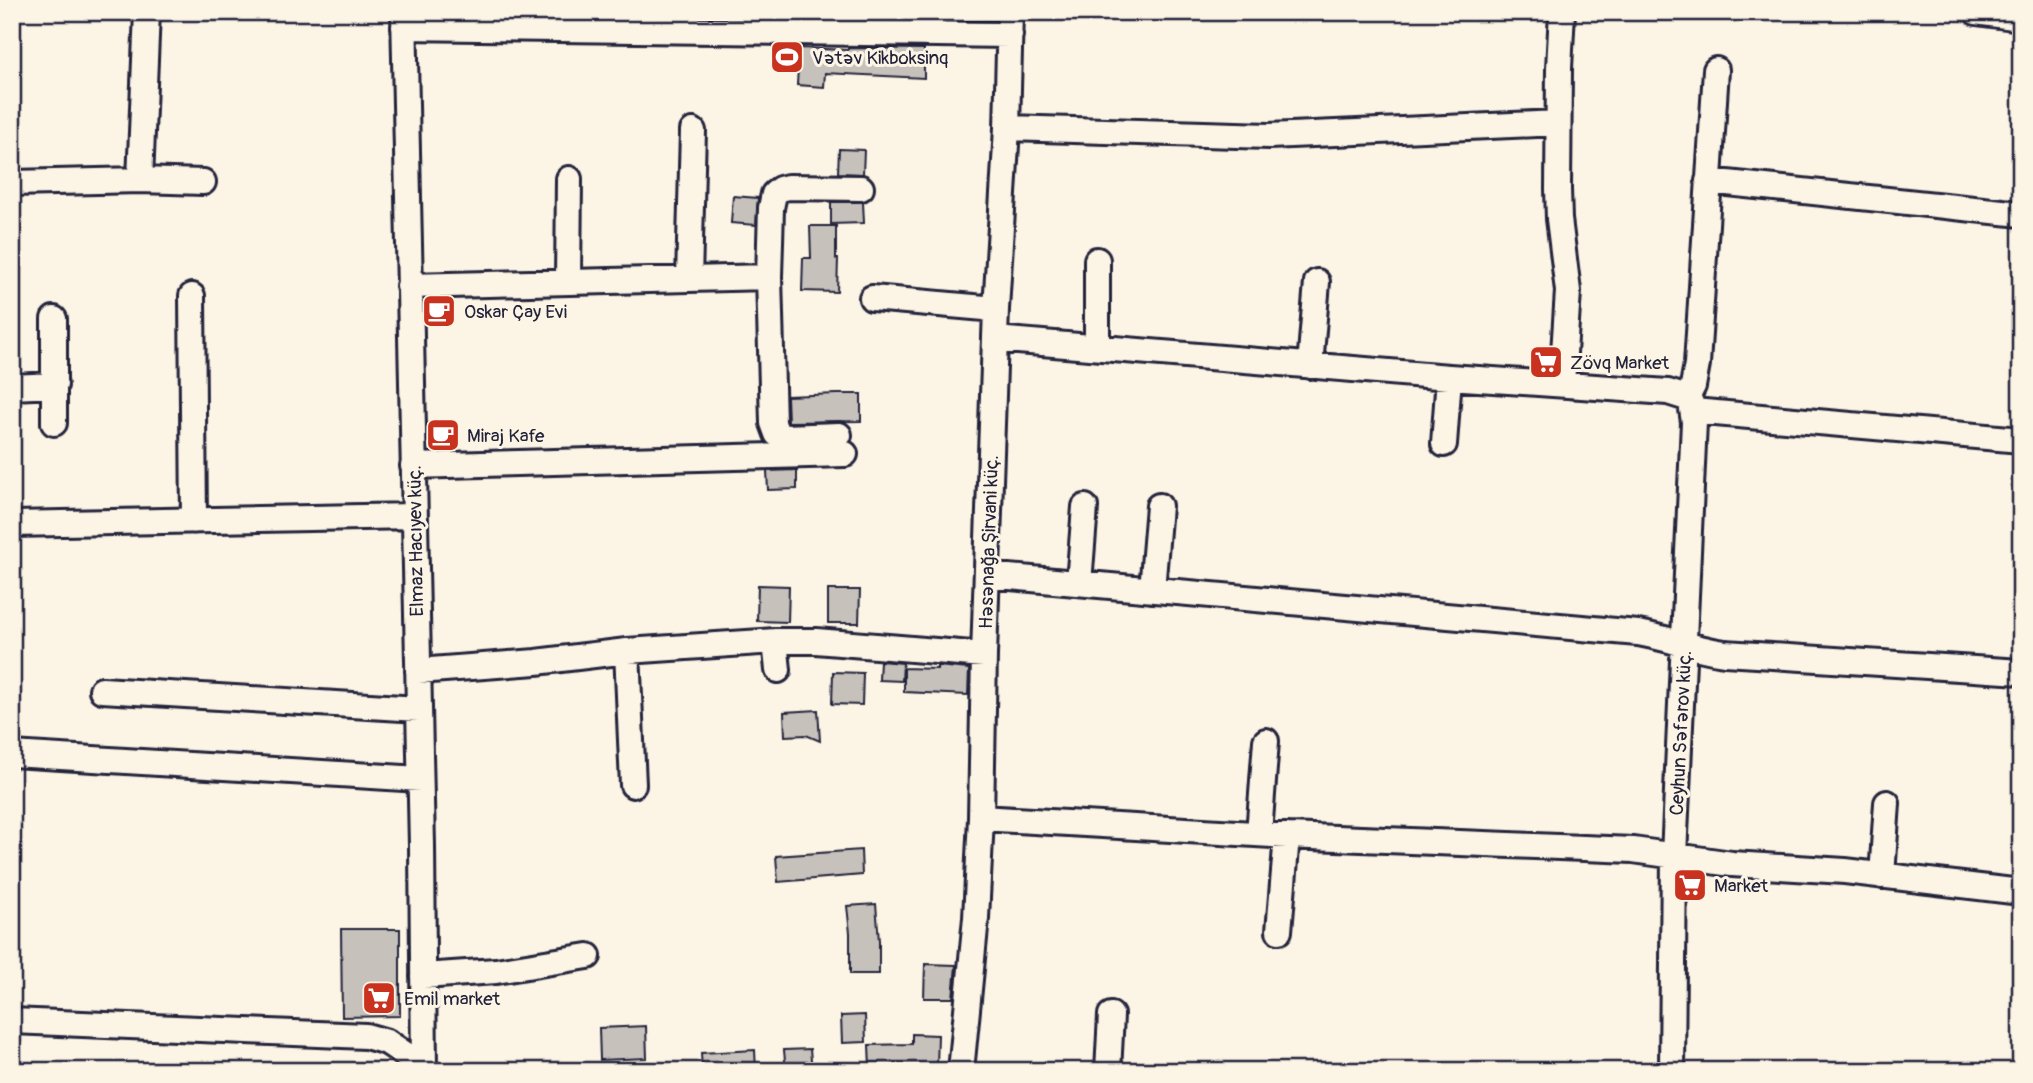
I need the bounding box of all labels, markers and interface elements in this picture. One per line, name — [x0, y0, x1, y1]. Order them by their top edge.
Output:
sports icon: Vətəv Kikboksinq — [768, 38, 806, 76]
place label: Vətəv Kikboksinq — [812, 46, 948, 70]
cafe icon: Oskar Çay Evi — [420, 292, 458, 330]
place label: Oskar Çay Evi — [464, 300, 567, 324]
supermarket icon: Zövq Market — [1527, 343, 1565, 381]
place label: Zövq Market — [1570, 351, 1670, 375]
cafe icon: Miraj Kafe — [424, 416, 462, 454]
place label: Miraj Kafe — [467, 424, 545, 448]
street label: Həsənağa Şirvani küç. — [974, 455, 1004, 629]
street label: Elmaz Hacıyev küç. — [403, 465, 429, 617]
street label: Ceyhun Səfərov küç. — [1665, 650, 1697, 816]
supermarket icon: Market — [1671, 866, 1709, 904]
place label: Market — [1714, 874, 1769, 898]
supermarket icon: Emil market — [360, 979, 398, 1017]
place label: Emil market — [404, 987, 501, 1011]

